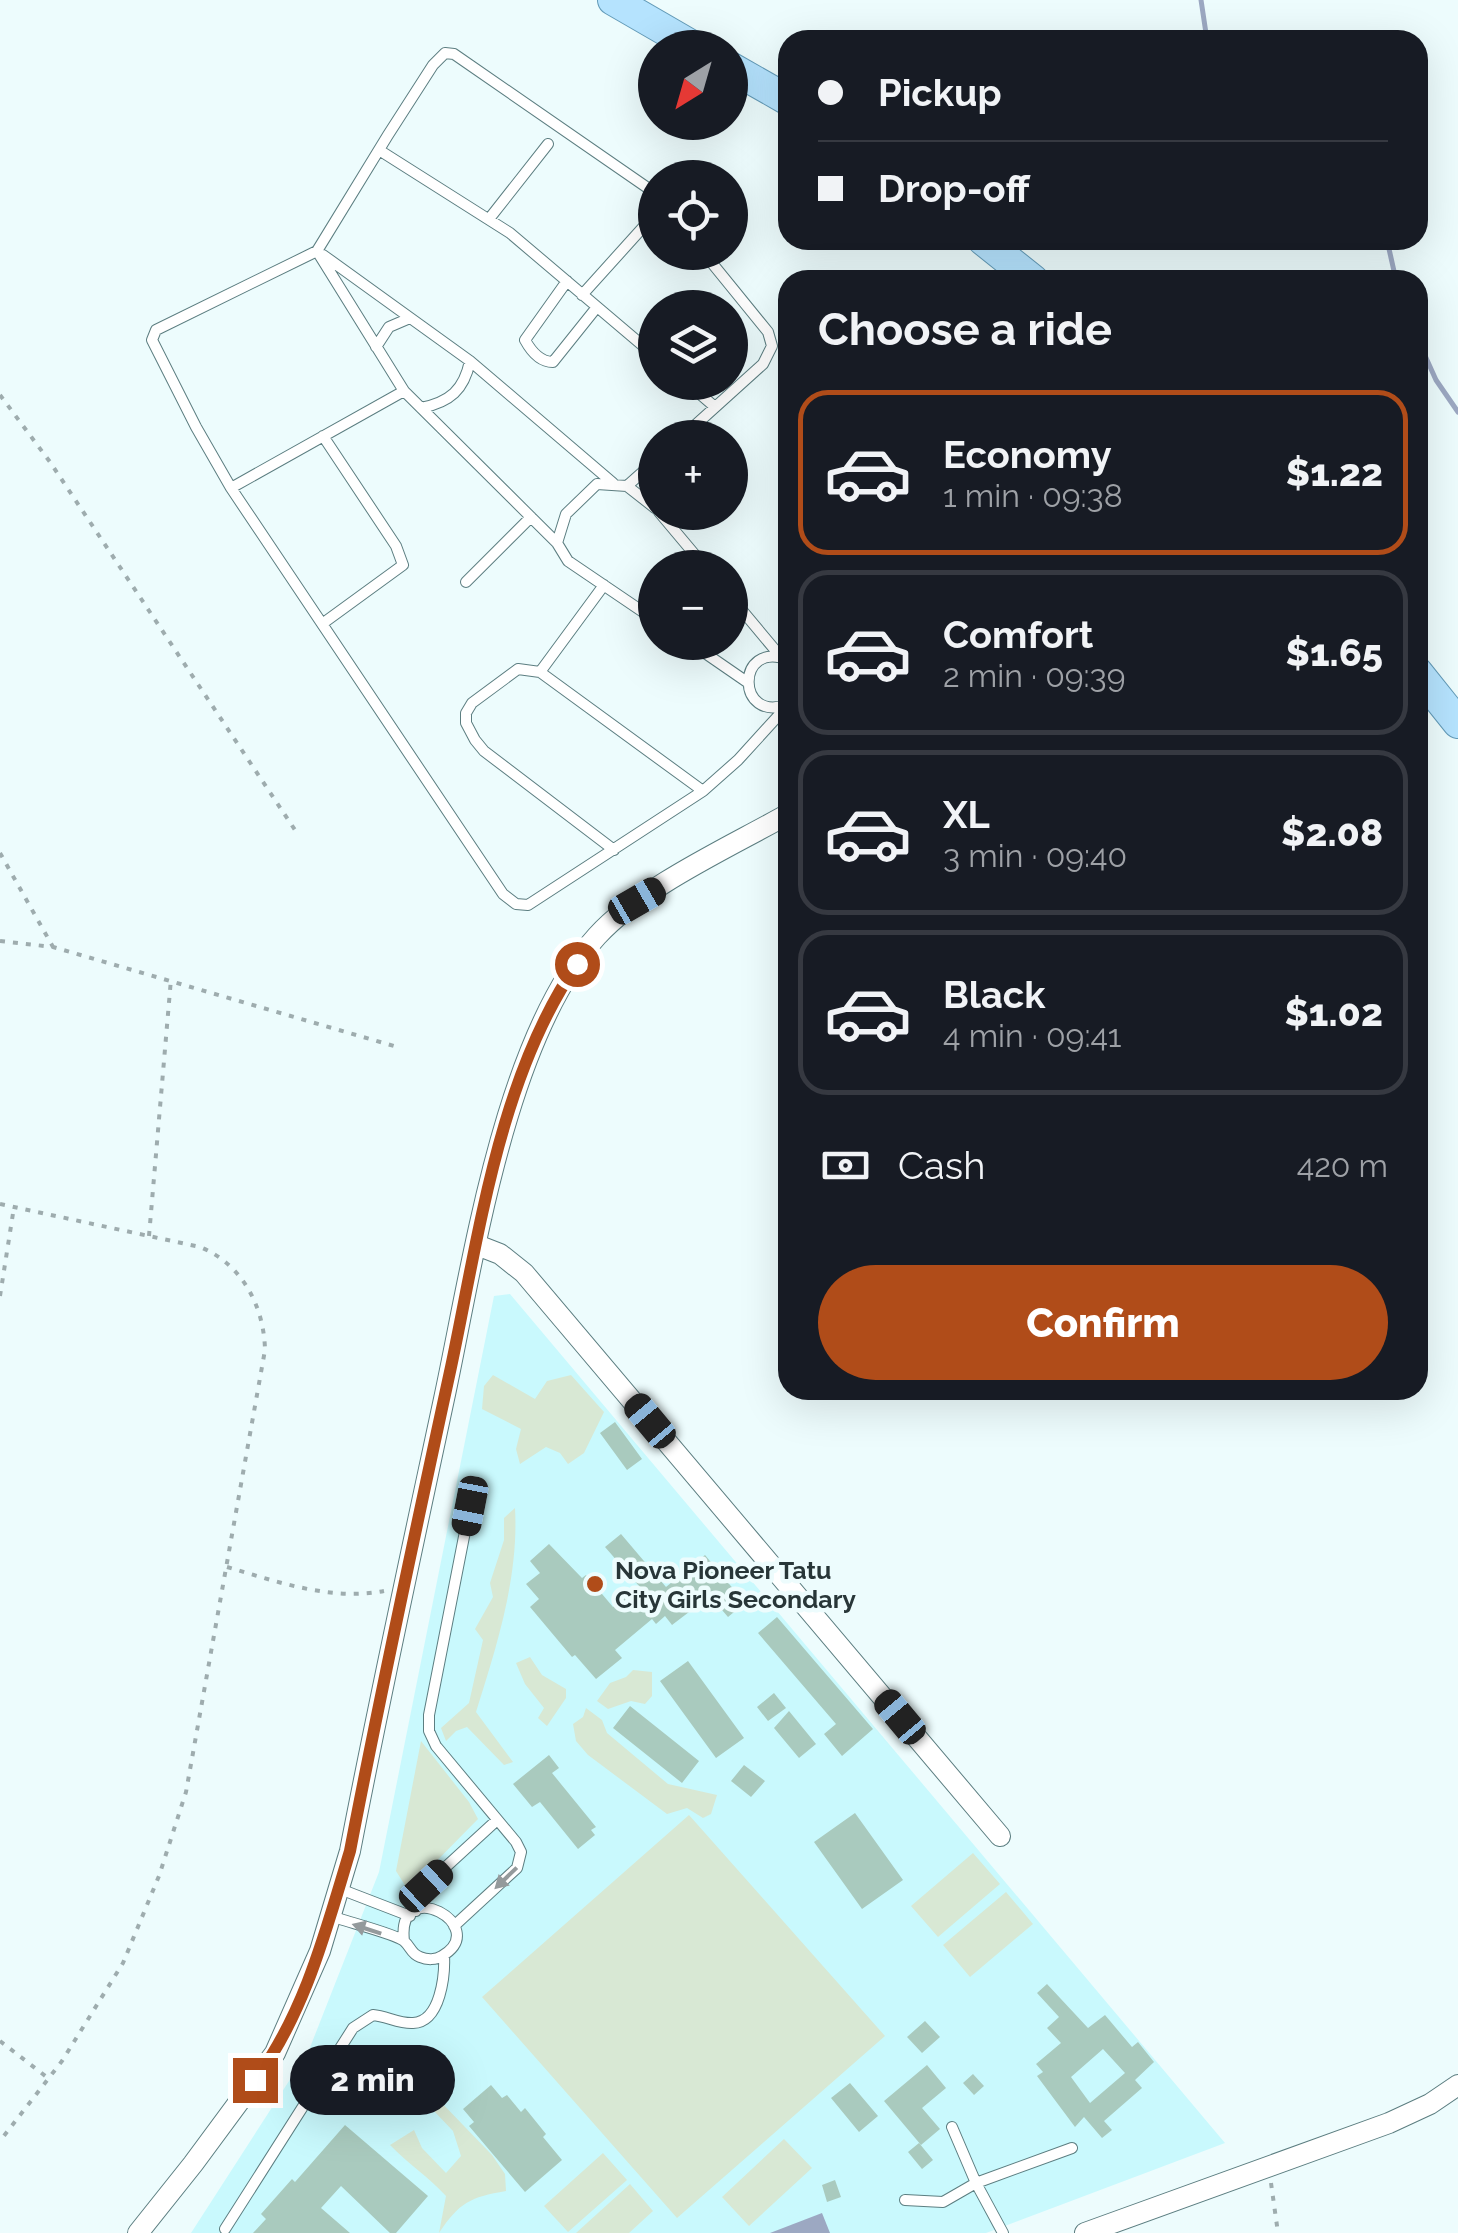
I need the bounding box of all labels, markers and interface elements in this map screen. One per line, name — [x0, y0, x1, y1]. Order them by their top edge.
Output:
north arrow — [638, 30, 748, 140]
map controls — [638, 30, 748, 660]
text: Pickup — [878, 70, 1002, 115]
button: locate — [638, 160, 748, 270]
text: Drop-off — [878, 166, 1030, 211]
button: layers — [638, 290, 748, 400]
text: Choose a ride — [818, 303, 1112, 356]
button: + — [638, 420, 748, 530]
icon: car — [823, 428, 913, 518]
text: Economy — [943, 432, 1112, 477]
text: $1.22 — [1286, 450, 1383, 495]
text: 1 min · 09:38 — [943, 477, 1123, 514]
button: − — [638, 550, 748, 660]
icon: car — [823, 608, 913, 698]
text: Comfort — [943, 612, 1093, 657]
text: $1.65 — [1286, 630, 1383, 675]
text: 2 min · 09:39 — [943, 657, 1125, 694]
icon: car — [823, 788, 913, 878]
text: XL — [943, 792, 990, 837]
text: $2.08 — [1281, 810, 1383, 855]
text: 3 min · 09:40 — [943, 837, 1127, 874]
car — [604, 873, 670, 929]
route start — [555, 942, 600, 987]
icon: car — [823, 968, 913, 1058]
text: Black — [943, 972, 1045, 1017]
text: $1.02 — [1285, 990, 1383, 1035]
text: 4 min · 09:41 — [943, 1017, 1122, 1054]
icon: cash — [818, 1138, 873, 1193]
text: Cash — [898, 1143, 985, 1188]
text: 420 m — [1297, 1147, 1388, 1184]
button: Confirm — [818, 1265, 1388, 1380]
car — [619, 1388, 681, 1454]
car — [450, 1474, 490, 1538]
place label: Nova Pioneer Tatu City Girls Secondary — [615, 1555, 856, 1614]
marker: Nova Pioneer Tatu City Girls Secondary — [584, 1573, 606, 1595]
car — [869, 1684, 931, 1750]
car — [394, 1855, 458, 1917]
one-way arrow — [495, 1865, 519, 1889]
one-way arrow — [352, 1920, 382, 1935]
callout: 2 min — [290, 2045, 455, 2115]
route end — [233, 2058, 278, 2103]
text: 2 min — [330, 2061, 415, 2098]

